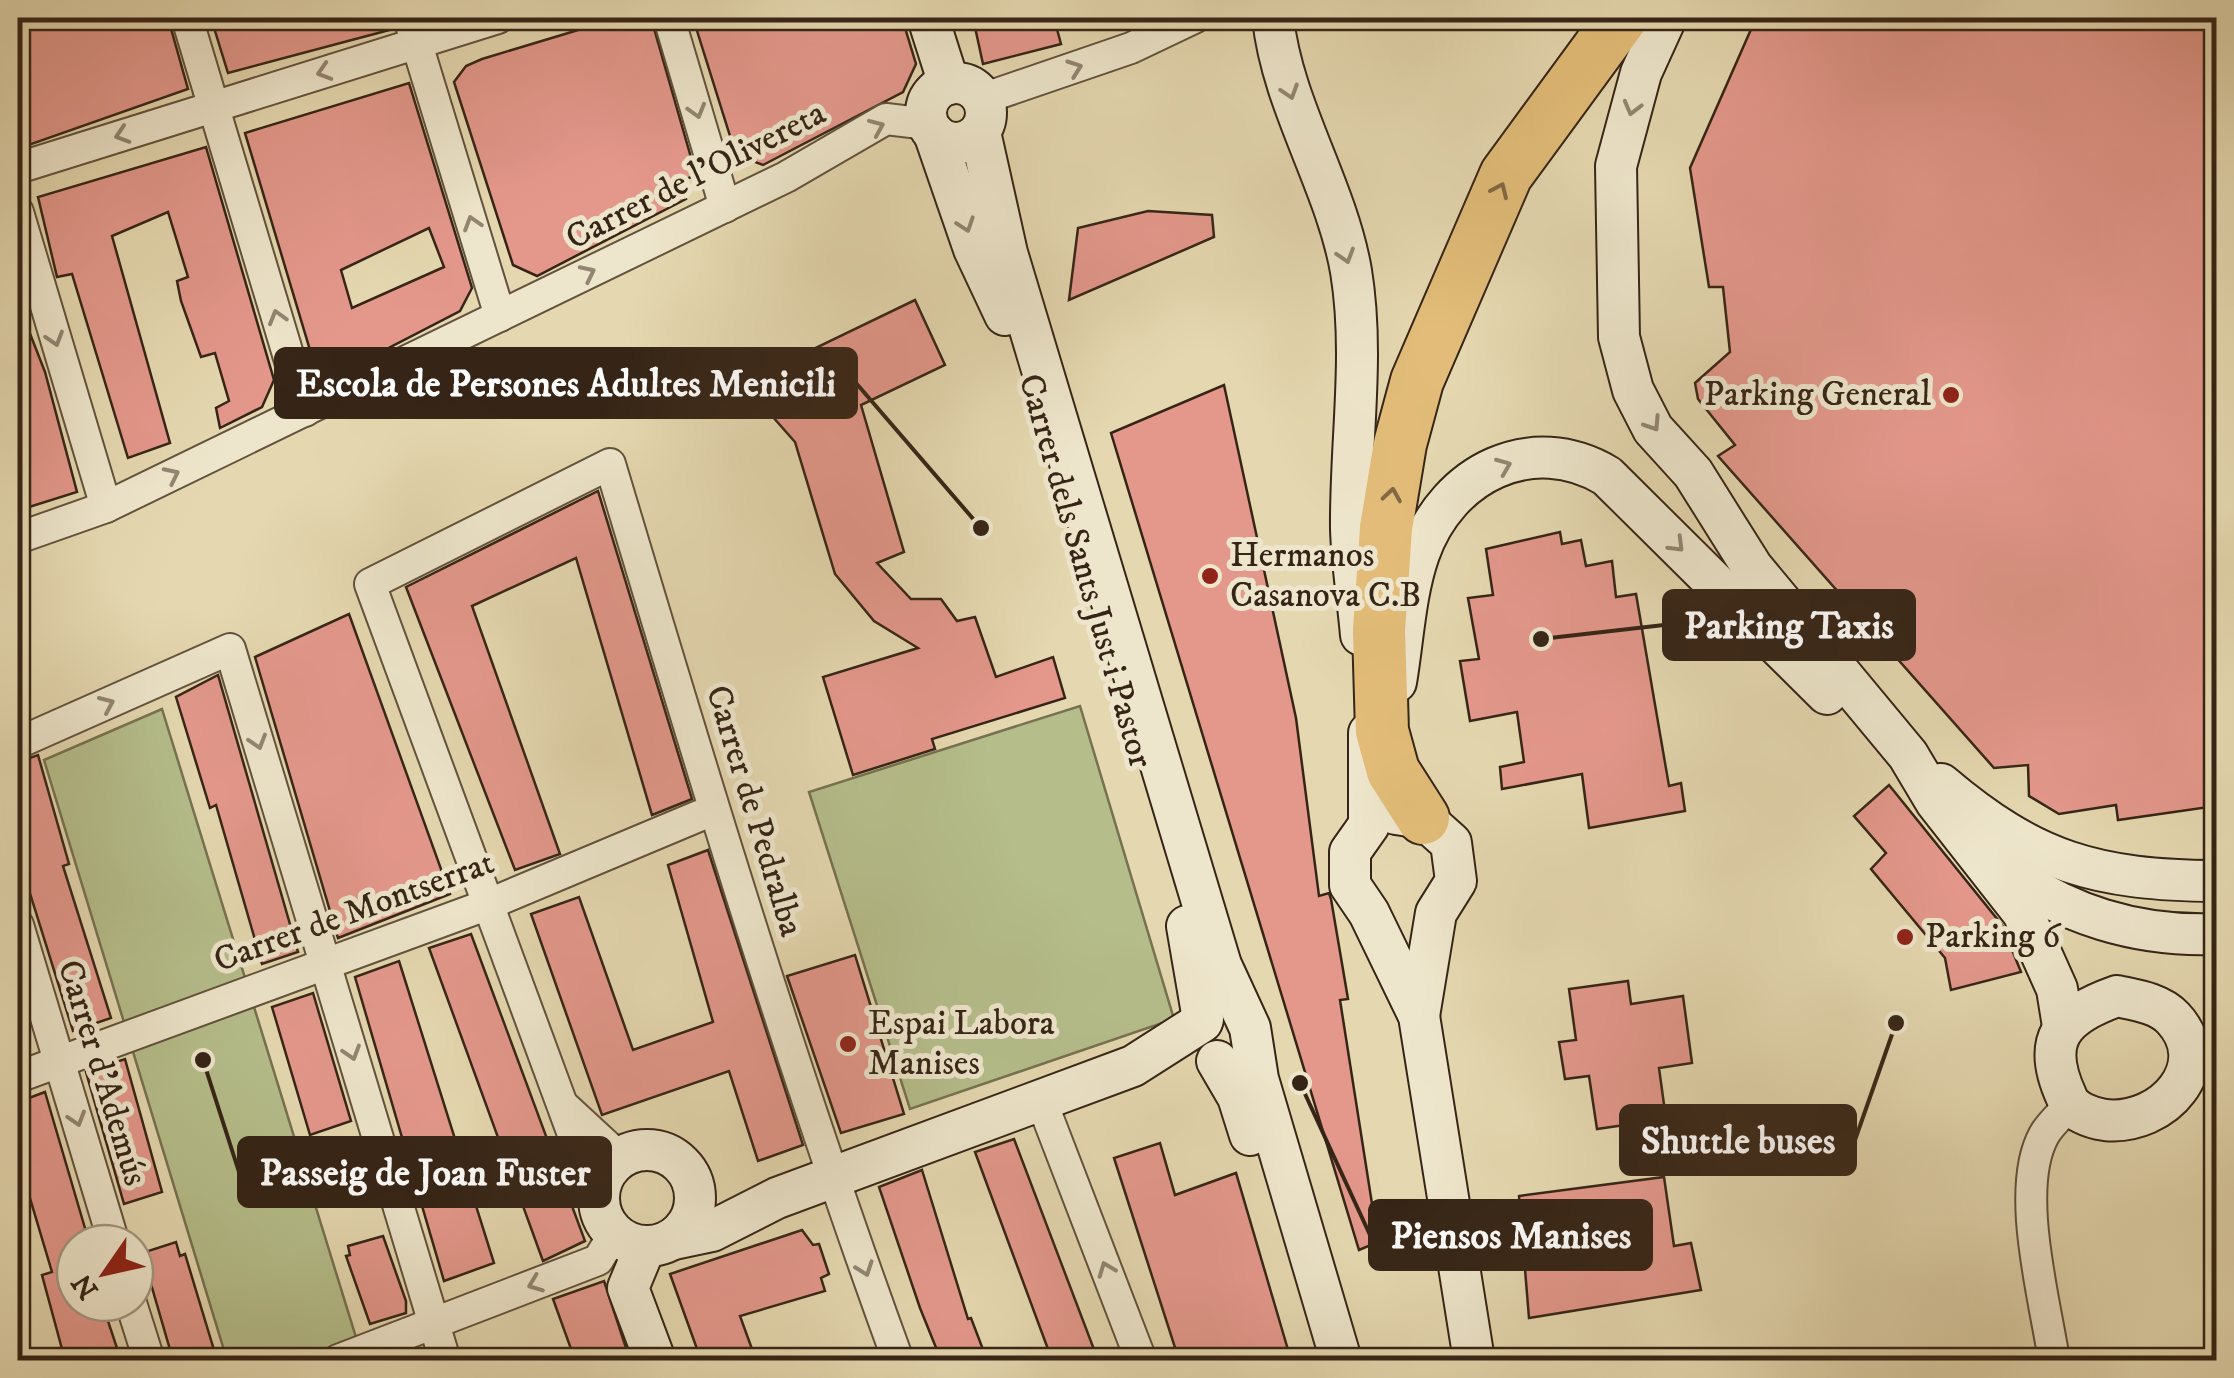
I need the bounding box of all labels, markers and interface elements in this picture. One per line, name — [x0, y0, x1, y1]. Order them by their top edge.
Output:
one-way arrow — [1065, 59, 1082, 80]
one-way arrow — [316, 60, 333, 81]
one-way arrow — [1278, 82, 1299, 99]
street label: Carrer de l'Olivereta — [559, 92, 833, 260]
one-way arrow — [1622, 99, 1643, 117]
one-way arrow — [685, 102, 706, 119]
one-way arrow — [867, 118, 884, 139]
one-way arrow — [114, 124, 131, 144]
one-way arrow — [1488, 182, 1508, 200]
one-way arrow — [463, 215, 483, 232]
one-way arrow — [954, 215, 975, 232]
one-way arrow — [1334, 246, 1355, 263]
one-way arrow — [578, 266, 596, 286]
one-way arrow — [268, 309, 289, 326]
one-way arrow — [43, 330, 64, 347]
callout: Escola de Persones Adultes Menicili — [276, 349, 856, 417]
text: Escola de Persones Adultes Menicili — [296, 361, 836, 409]
street label: Carrer dels Sants Just i Pastor — [1008, 369, 1162, 773]
place label: Parking General — [1704, 373, 1931, 417]
marker: Parking General — [1940, 384, 1962, 406]
one-way arrow — [1640, 414, 1659, 432]
one-way arrow — [1494, 458, 1512, 478]
one-way arrow — [162, 467, 180, 487]
one-way arrow — [1381, 486, 1402, 503]
one-way arrow — [1665, 533, 1683, 551]
place label: Hermanos Casanova C.B — [1230, 534, 1421, 618]
marker: Hermanos Casanova C.B — [1199, 565, 1221, 587]
callout: Parking Taxis — [1664, 591, 1914, 659]
text: Parking Taxis — [1684, 603, 1894, 651]
street label: Carrer de Pedralba — [695, 680, 813, 942]
one-way arrow — [97, 696, 115, 716]
one-way arrow — [246, 733, 267, 750]
street label: Carrer de Montserrat — [208, 841, 500, 983]
place label: Parking 6 — [1925, 915, 2062, 959]
marker: Parking 6 — [1894, 926, 1916, 948]
street label: Carrer d'Ademús — [47, 955, 157, 1191]
place label: Espai Labora Manises — [868, 1002, 1055, 1086]
marker: Espai Labora Manises — [837, 1033, 859, 1055]
one-way arrow — [340, 1044, 361, 1061]
callout: Shuttle buses — [1621, 1106, 1855, 1174]
one-way arrow — [65, 1110, 86, 1127]
text: Shuttle buses — [1641, 1118, 1836, 1166]
callout: Passeig de Joan Fuster — [239, 1138, 610, 1206]
text: Passeig de Joan Fuster — [260, 1150, 591, 1198]
callout: Piensos Manises — [1370, 1201, 1651, 1269]
text: Piensos Manises — [1390, 1213, 1632, 1261]
north arrow — [55, 1223, 155, 1323]
one-way arrow — [853, 1260, 874, 1277]
one-way arrow — [1097, 1262, 1118, 1279]
text: N — [65, 1267, 106, 1305]
one-way arrow — [528, 1272, 545, 1293]

